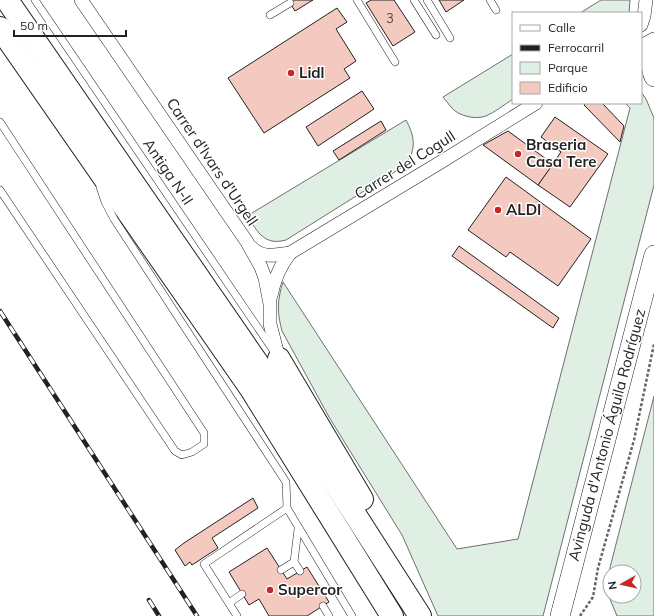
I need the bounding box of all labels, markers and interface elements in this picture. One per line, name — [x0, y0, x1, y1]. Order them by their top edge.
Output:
house number: 3 — [386, 10, 394, 26]
scale bar — [14, 12, 126, 38]
legend — [512, 12, 642, 104]
text: 50 m — [20, 18, 48, 33]
text: Calle — [548, 20, 575, 35]
text: Ferrocarril — [548, 40, 604, 55]
text: Parque — [548, 60, 588, 75]
place label: Lidl — [299, 63, 325, 82]
marker: Lidl — [286, 68, 296, 78]
text: Edificio — [548, 80, 588, 95]
street label: Carrer d'Ivars d'Urgell — [163, 94, 262, 229]
street label: Carrer del Cogull — [351, 126, 459, 203]
street label: Antiga N-II — [139, 135, 198, 209]
place label: Braseria Casa Tere — [526, 135, 597, 171]
marker: Braseria Casa Tere — [513, 149, 523, 159]
place label: ALDI — [506, 200, 541, 219]
marker: ALDI — [493, 205, 503, 215]
street label: Avinguda d'Antonio Águila Rodríguez — [564, 306, 649, 563]
north arrow — [602, 564, 642, 604]
place label: Supercor — [278, 580, 342, 599]
text: N — [605, 580, 620, 590]
marker: Supercor — [265, 585, 275, 595]

